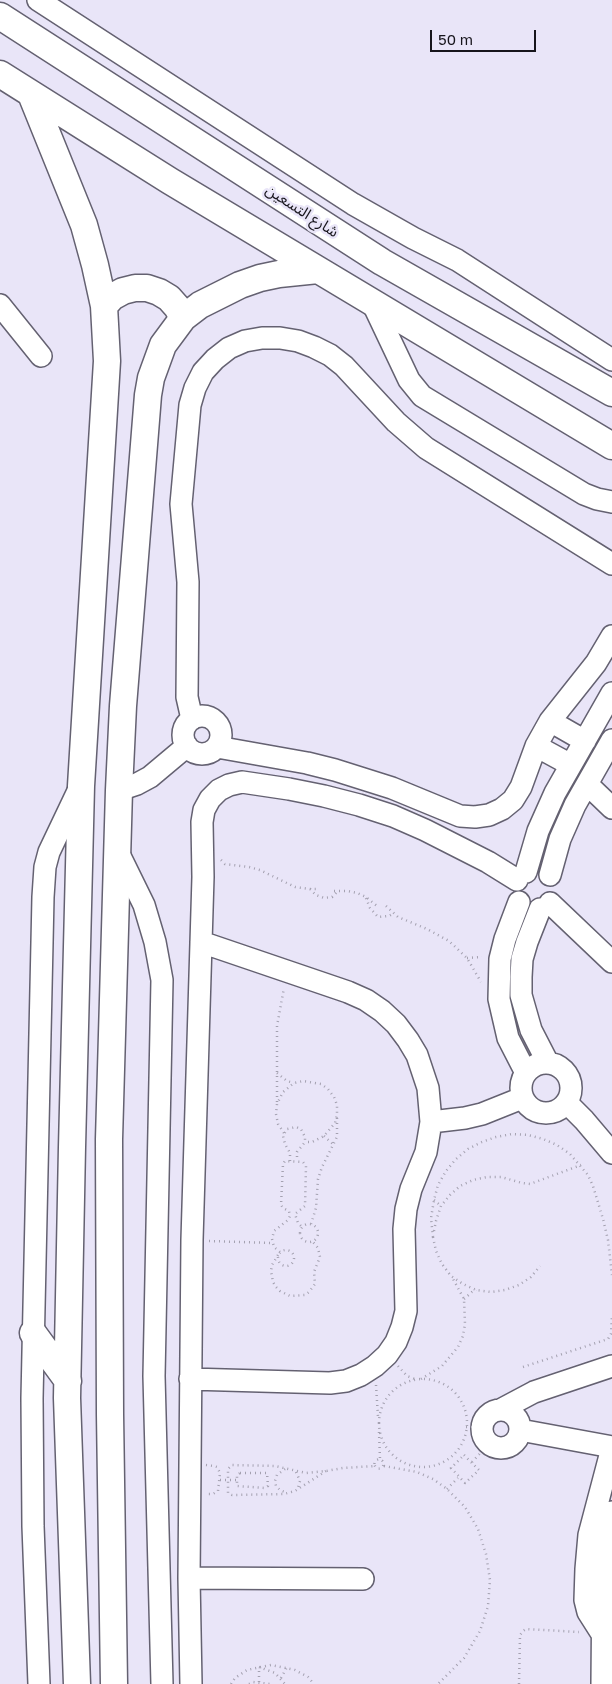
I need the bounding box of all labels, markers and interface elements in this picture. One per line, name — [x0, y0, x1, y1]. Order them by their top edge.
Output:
scale bar — [432, 20, 538, 52]
text: 50 m — [438, 30, 473, 48]
street label: شارع التسعين — [262, 181, 342, 241]

